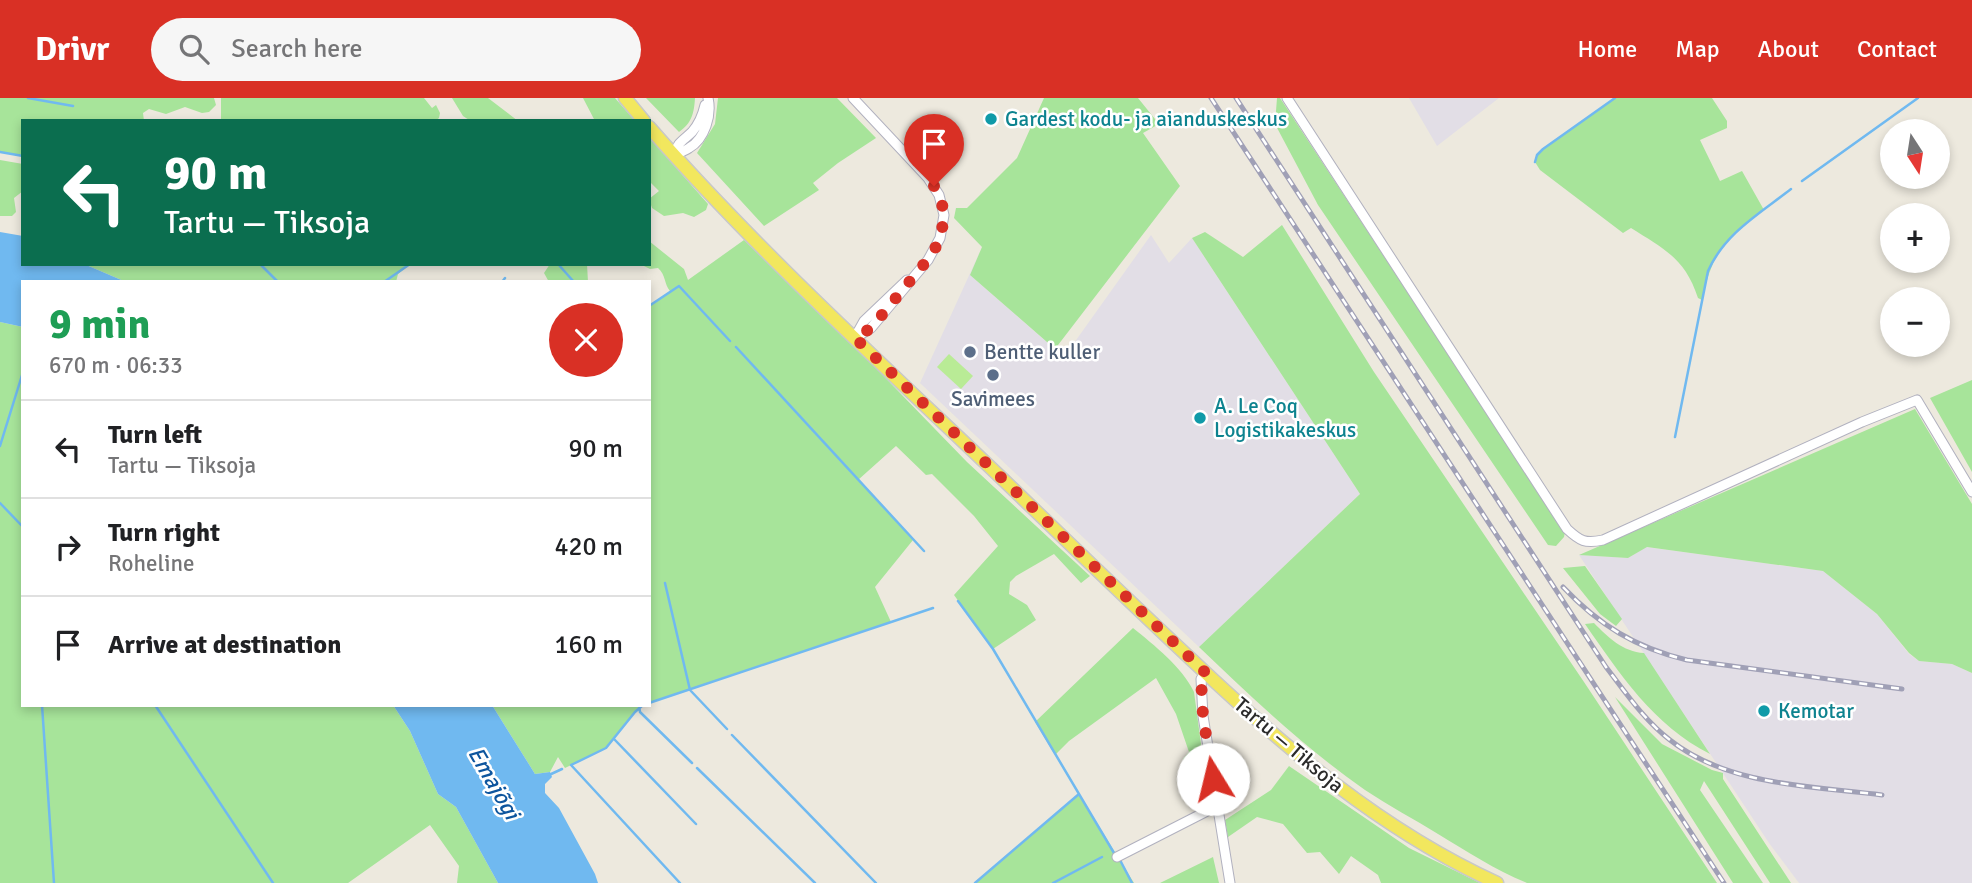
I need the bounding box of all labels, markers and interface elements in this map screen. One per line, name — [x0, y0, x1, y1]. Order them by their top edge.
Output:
search box — [151, 18, 641, 81]
text: Drivr — [35, 29, 109, 70]
icon: search — [175, 30, 213, 68]
text: Search here — [231, 33, 362, 65]
text: Home — [1577, 34, 1637, 64]
text: Map — [1675, 34, 1720, 64]
text: About — [1758, 34, 1819, 64]
text: Contact — [1857, 34, 1937, 64]
place label: Gardest kodu- ja aianduskeskus — [1005, 106, 1287, 132]
marker: Gardest kodu- ja aianduskeskus — [983, 111, 999, 127]
pin — [904, 114, 964, 186]
north arrow — [1880, 119, 1950, 189]
map controls — [1880, 119, 1950, 357]
icon: arrive — [915, 125, 953, 163]
text: 90 m — [164, 143, 267, 203]
icon: left — [49, 147, 140, 238]
text: Tartu — Tiksoja — [164, 203, 370, 242]
button: + — [1880, 203, 1950, 273]
button: − — [1880, 287, 1950, 357]
text: 9 min — [49, 299, 150, 350]
button: close — [549, 303, 623, 377]
place label: Bentte kuller — [984, 339, 1100, 365]
marker: Bentte kuller — [962, 344, 978, 360]
text: 670 m · 06:33 — [49, 351, 183, 380]
marker: Savimees — [985, 367, 1001, 383]
place label: Savimees — [951, 386, 1035, 412]
place label: A. Le Coq Logistikakeskus — [1214, 393, 1356, 443]
marker: A. Le Coq Logistikakeskus — [1192, 410, 1208, 426]
text: Turn left — [108, 419, 202, 451]
icon: left — [49, 430, 87, 468]
text: 90 m — [568, 433, 623, 465]
text: Tartu — Tiksoja — [108, 451, 256, 480]
text: Turn right — [108, 517, 220, 549]
icon: right — [49, 528, 87, 566]
text: 420 m — [554, 531, 623, 563]
text: Roheline — [108, 549, 194, 578]
icon: arrive — [49, 626, 87, 664]
text: Arrive at destination — [108, 629, 341, 661]
text: 160 m — [554, 629, 623, 661]
street label: Tartu — Tiksoja — [1229, 692, 1349, 798]
place label: Kemotar — [1778, 698, 1854, 724]
marker: Kemotar — [1756, 703, 1772, 719]
water label: Emajõgi — [462, 741, 528, 827]
position arrow — [1176, 742, 1250, 816]

